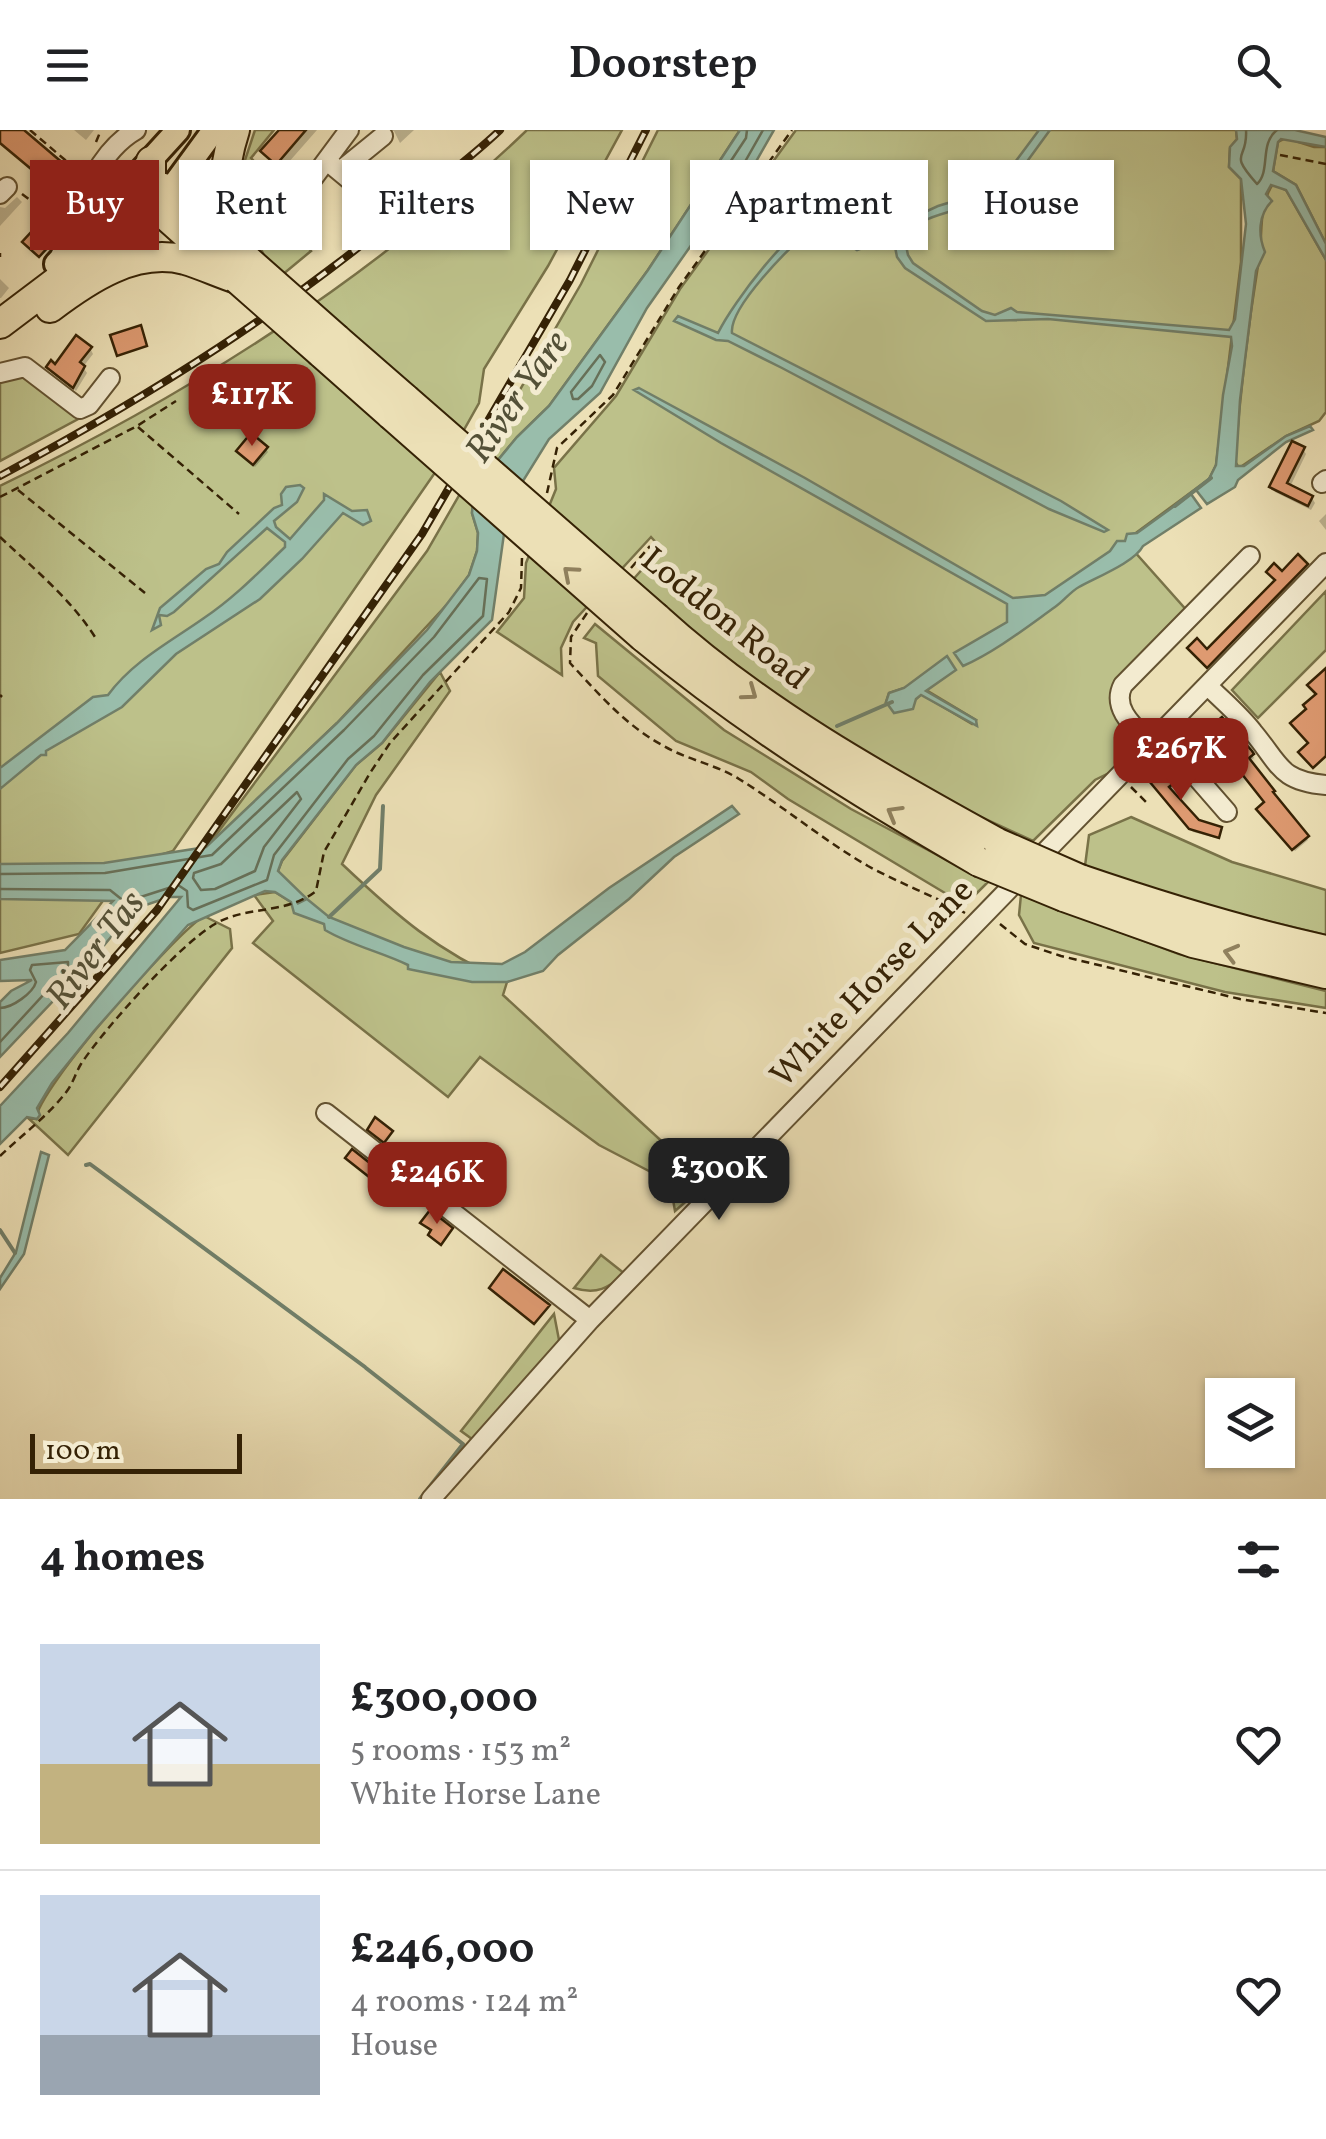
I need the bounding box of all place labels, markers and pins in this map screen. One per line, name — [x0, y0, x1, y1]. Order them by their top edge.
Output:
pin: £117K — [182, 364, 322, 449]
pin: £267K — [1111, 718, 1251, 803]
pin: £300K — [649, 1138, 789, 1223]
pin: £246K — [367, 1142, 507, 1227]

